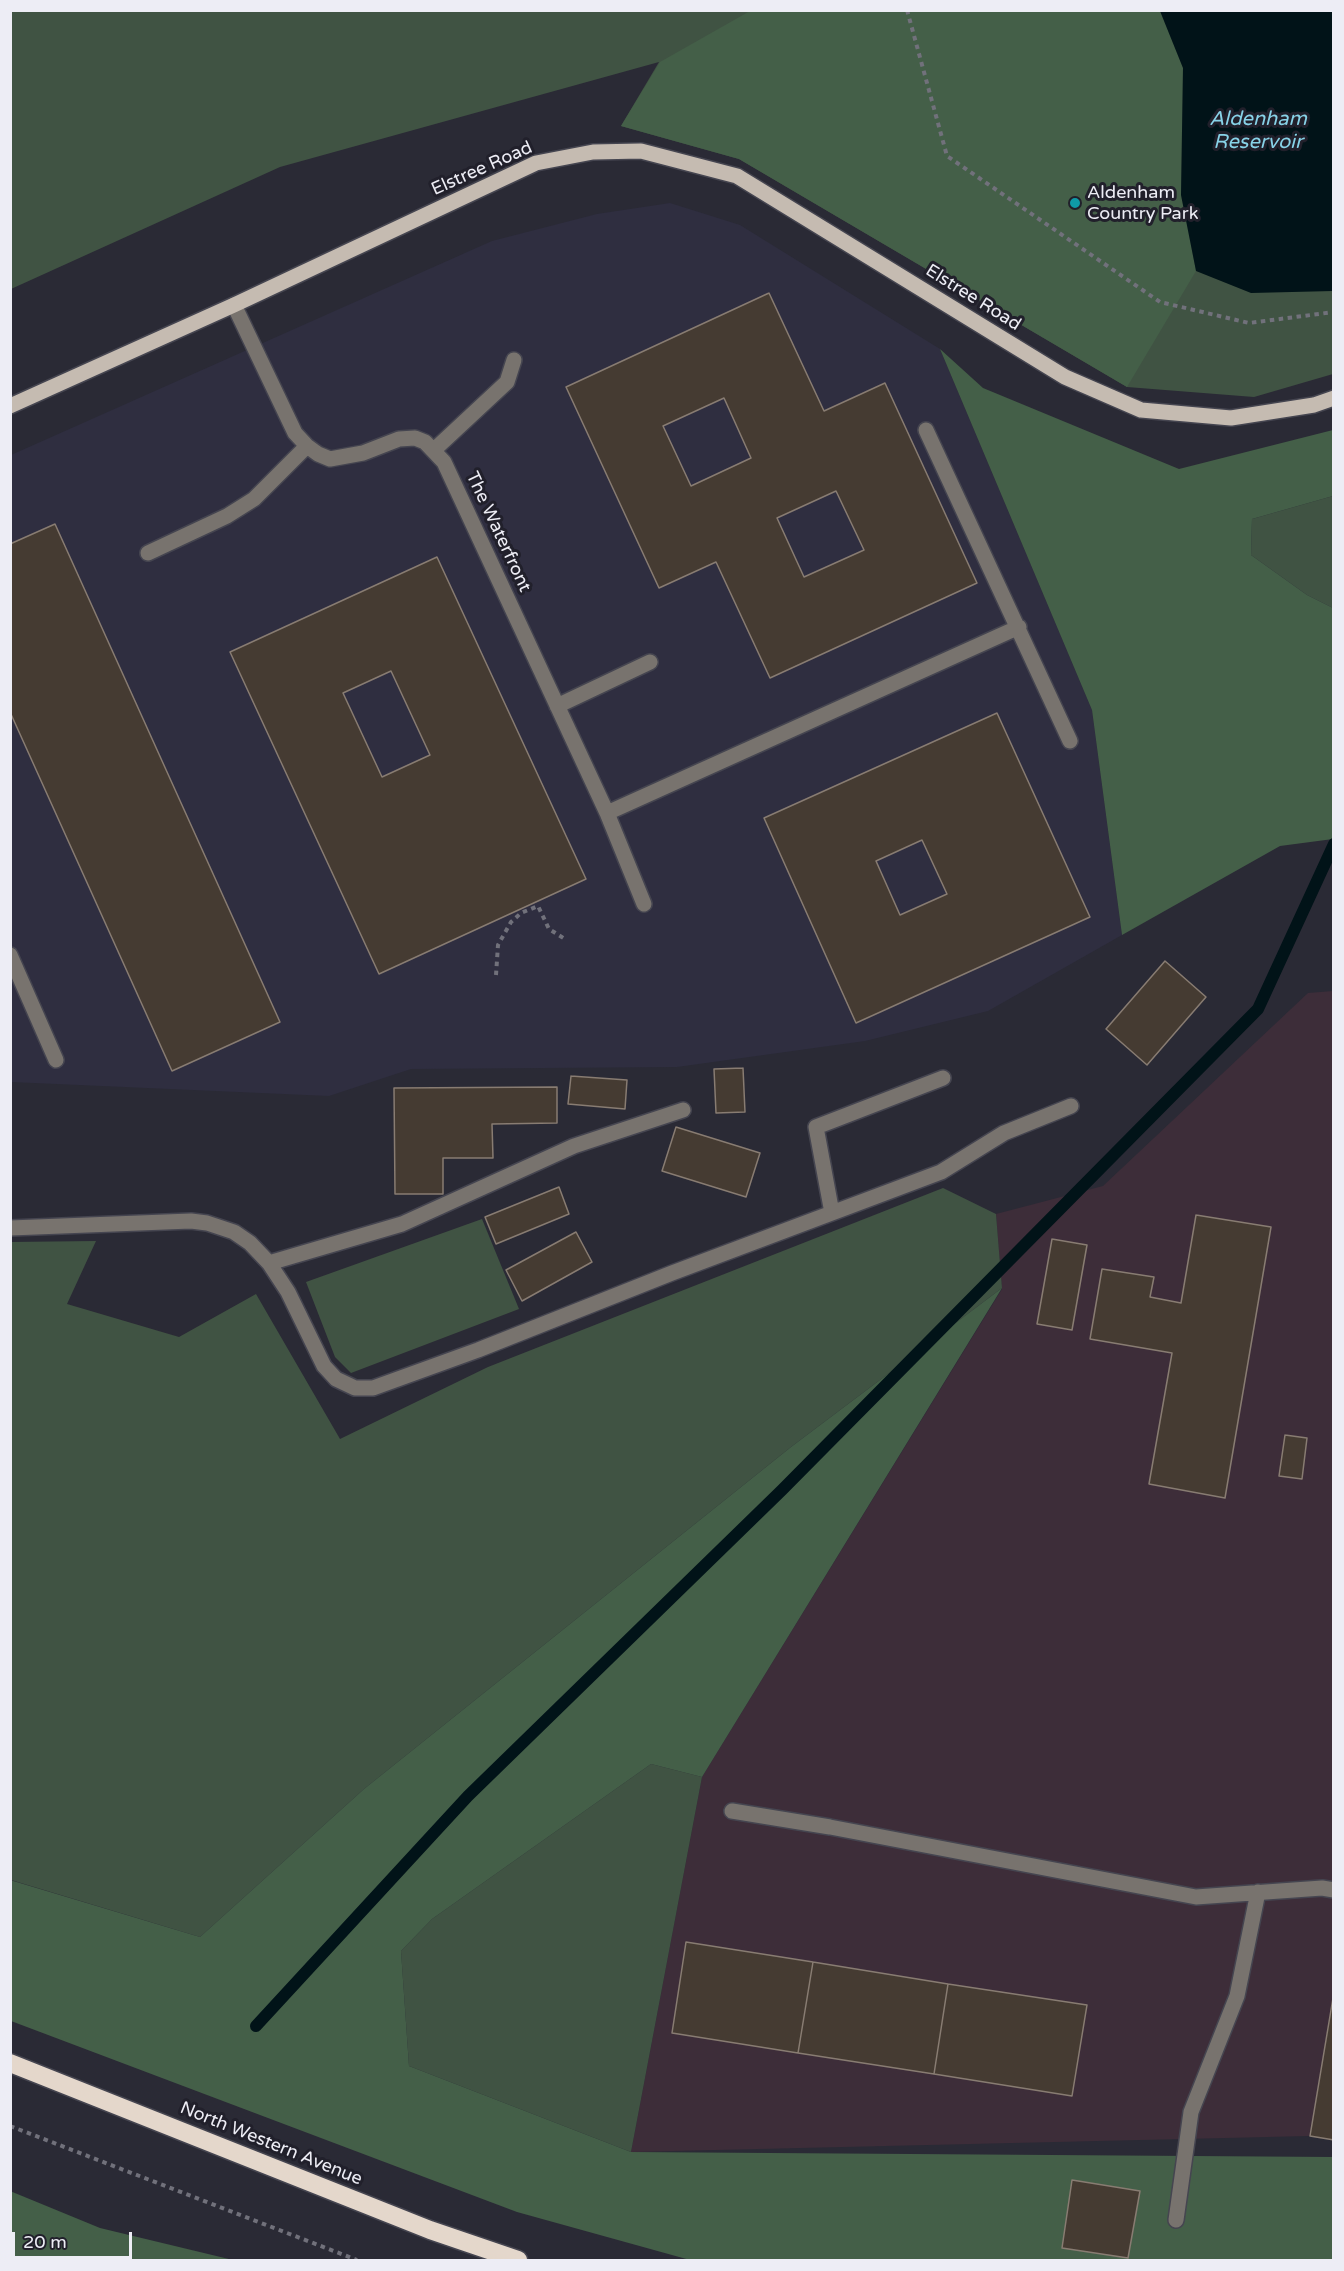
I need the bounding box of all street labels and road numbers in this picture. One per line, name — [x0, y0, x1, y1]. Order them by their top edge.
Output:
street label: Elstree Road — [428, 137, 536, 201]
street label: Elstree Road — [921, 260, 1025, 336]
street label: The Waterfront — [461, 469, 535, 595]
street label: North Western Avenue — [177, 2098, 365, 2190]

